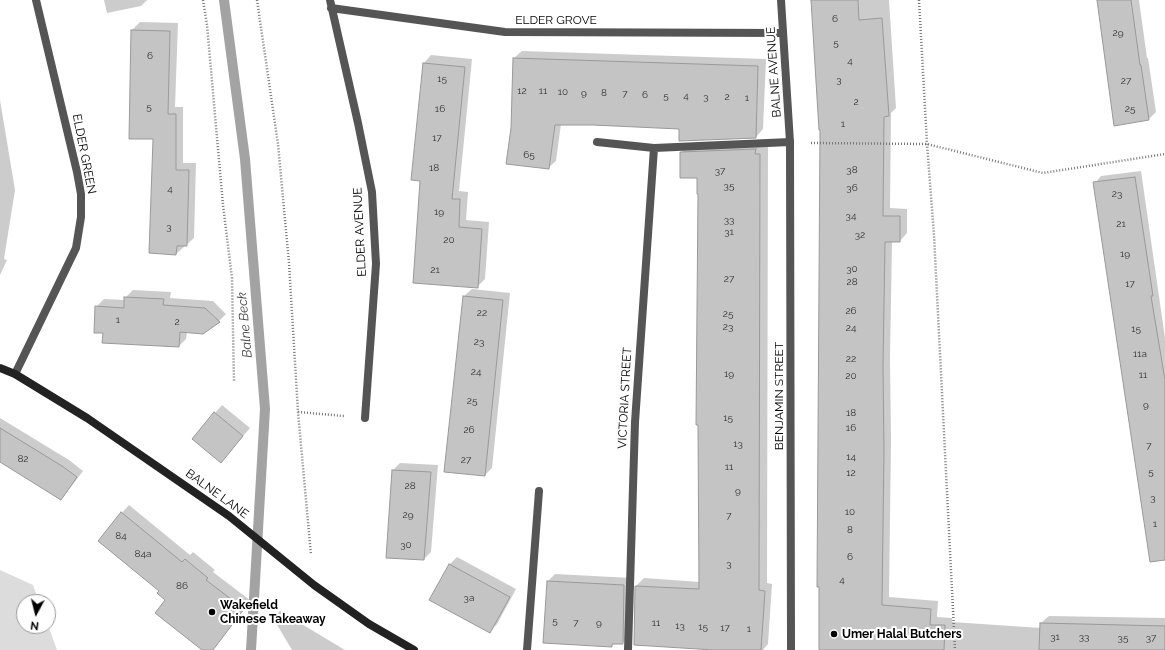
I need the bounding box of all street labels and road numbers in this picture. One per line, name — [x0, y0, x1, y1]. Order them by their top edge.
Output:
street label: ELDER GROVE — [515, 13, 597, 27]
street label: BALNE AVENUE — [764, 26, 784, 118]
street label: ELDER GREEN — [69, 113, 99, 195]
street label: ELDER AVENUE — [350, 187, 370, 277]
street label: BENJAMIN STREET — [772, 342, 786, 450]
street label: VICTORIA STREET — [615, 347, 635, 449]
street label: BALNE LANE — [183, 466, 251, 522]

